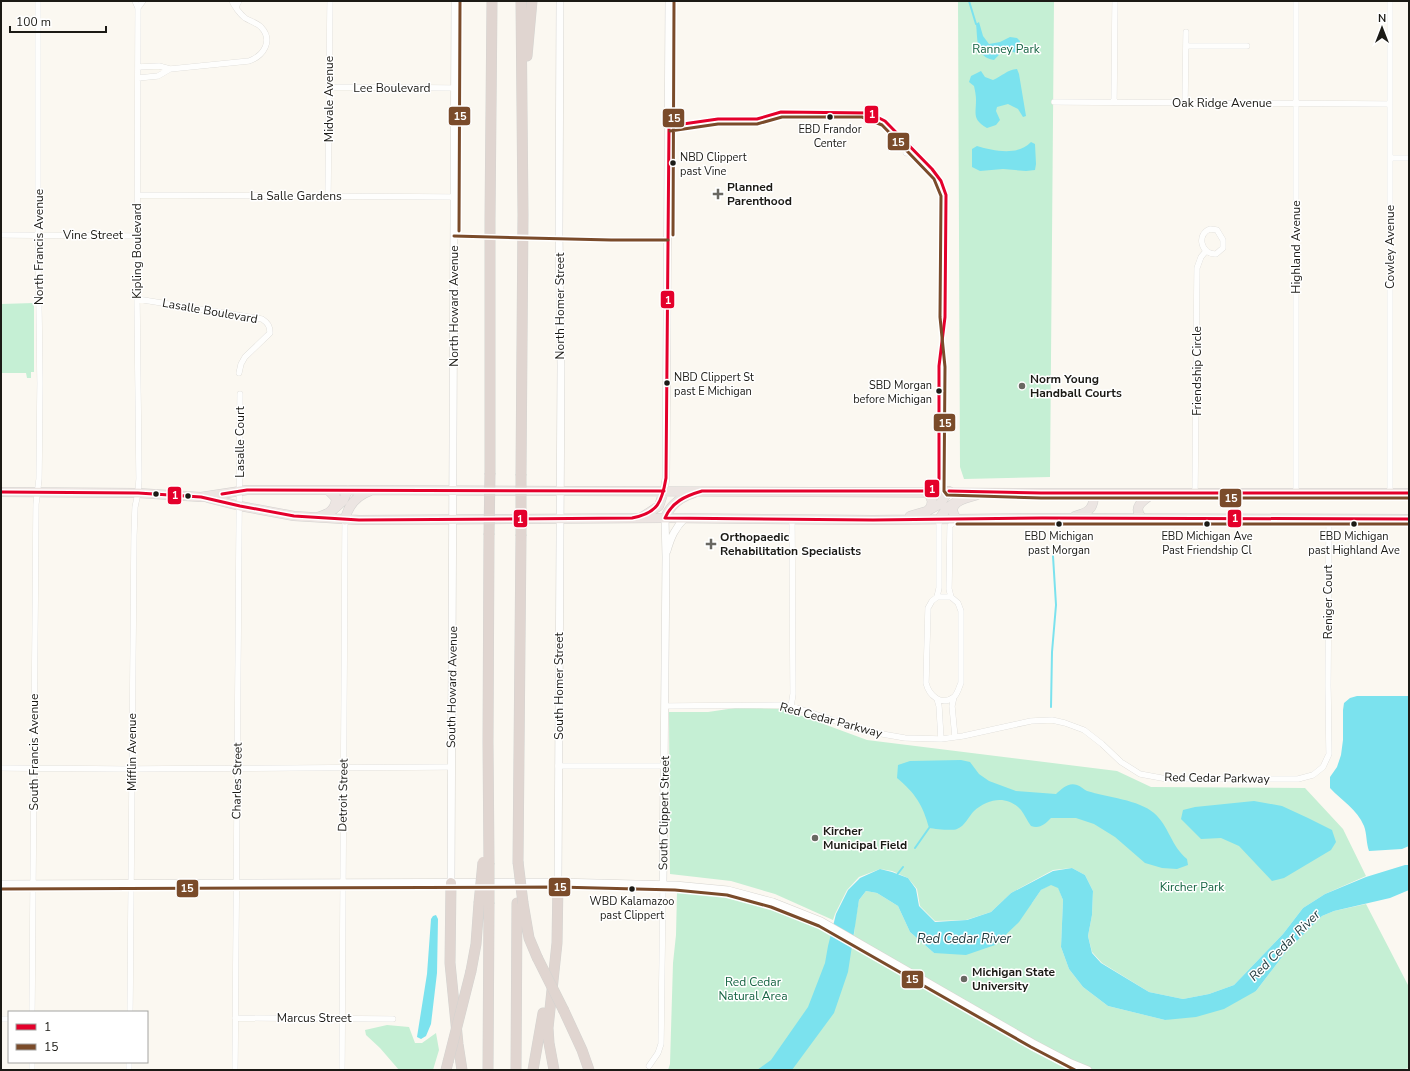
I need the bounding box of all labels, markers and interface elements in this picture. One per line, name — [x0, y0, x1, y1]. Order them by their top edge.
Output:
scale bar — [10, 8, 106, 34]
north arrow — [1362, 8, 1402, 48]
text: N — [1378, 11, 1386, 26]
text: 100 m — [16, 14, 51, 30]
park label: Ranney Park — [972, 41, 1041, 57]
street label: Midvale Avenue — [321, 56, 337, 142]
street label: Lee Boulevard — [353, 80, 431, 96]
street label: Oak Ridge Avenue — [1172, 95, 1272, 111]
line badge: 1 — [864, 105, 879, 124]
line badge: 15 — [448, 106, 471, 126]
text: 1 — [869, 107, 875, 122]
line badge: 15 — [662, 108, 685, 128]
text: 15 — [453, 109, 467, 124]
text: 15 — [667, 111, 681, 126]
marker: EBD Frandor Center — [825, 112, 835, 122]
place label: EBD Frandor Center — [798, 122, 862, 151]
line badge: 15 — [887, 132, 910, 151]
text: 15 — [891, 135, 905, 150]
place label: NBD Clippert past Vine — [680, 150, 747, 179]
marker: NBD Clippert past Vine — [668, 158, 678, 168]
place label: Planned Parenthood — [727, 179, 792, 209]
street label: La Salle Gardens — [250, 188, 342, 204]
marker: Planned Parenthood — [712, 188, 724, 200]
street label: North Francis Avenue — [31, 189, 47, 305]
street label: Highland Avenue — [1288, 200, 1304, 294]
street label: Kipling Boulevard — [129, 203, 145, 299]
street label: Cowley Avenue — [1382, 205, 1398, 289]
street label: Vine Street — [62, 227, 124, 243]
street label: North Howard Avenue — [446, 245, 462, 367]
street label: North Homer Street — [552, 252, 568, 359]
line badge: 1 — [660, 290, 675, 309]
text: 1 — [665, 293, 671, 308]
street label: Lasalle Boulevard — [161, 295, 259, 327]
street label: Friendship Circle — [1189, 326, 1205, 416]
place label: NBD Clippert St past E Michigan — [674, 370, 754, 399]
place label: Norm Young Handball Courts — [1030, 371, 1122, 401]
marker: NBD Clippert St past E Michigan — [662, 378, 672, 388]
place label: SBD Morgan before Michigan — [853, 378, 932, 407]
marker: Norm Young Handball Courts — [1017, 381, 1027, 391]
marker: SBD Morgan before Michigan — [934, 386, 944, 396]
street label: Lasalle Court — [232, 406, 248, 478]
line badge: 15 — [933, 413, 956, 432]
text: 15 — [938, 416, 952, 431]
line badge: 1 — [924, 479, 940, 498]
text: 1 — [929, 482, 935, 497]
line badge: 1 — [167, 486, 182, 505]
text: 1 — [172, 488, 178, 503]
line badge: 15 — [1219, 488, 1242, 508]
unlabelled marker — [151, 489, 161, 499]
unlabelled marker — [183, 491, 193, 501]
text: 15 — [1224, 491, 1238, 506]
line badge: 1 — [513, 509, 528, 528]
line badge: 1 — [1227, 509, 1242, 528]
text: 1 — [1232, 511, 1238, 526]
text: 1 — [517, 512, 523, 527]
marker: EBD Michigan past Morgan — [1054, 519, 1064, 529]
marker: EBD Michigan Ave Past Friendship Cl — [1202, 519, 1212, 529]
marker: EBD Michigan past Highland Ave — [1349, 519, 1359, 529]
place label: Orthopaedic Rehabilitation Specialists — [720, 529, 861, 559]
place label: EBD Michigan past Morgan — [1024, 529, 1094, 558]
place label: EBD Michigan Ave Past Friendship Cl — [1161, 529, 1253, 558]
place label: EBD Michigan past Highland Ave — [1308, 529, 1400, 558]
marker: Orthopaedic Rehabilitation Specialists — [705, 538, 717, 550]
street label: Reniger Court — [1320, 564, 1336, 639]
street label: South Howard Avenue — [443, 626, 461, 748]
street label: South Homer Street — [551, 631, 567, 740]
street label: South Francis Avenue — [26, 694, 42, 810]
street label: Red Cedar Parkway — [778, 699, 885, 742]
street label: Mifflin Avenue — [124, 713, 140, 791]
street label: Charles Street — [228, 742, 246, 820]
street label: South Clippert Street — [655, 755, 673, 870]
street label: Detroit Street — [334, 757, 352, 832]
street label: Red Cedar Parkway — [1164, 769, 1271, 787]
place label: Kircher Municipal Field — [823, 823, 907, 853]
marker: Kircher Municipal Field — [810, 833, 820, 843]
line badge: 15 — [548, 877, 571, 897]
line badge: 15 — [176, 879, 199, 898]
park label: Kircher Park — [1160, 879, 1225, 895]
text: 15 — [553, 880, 567, 895]
text: 15 — [180, 881, 194, 896]
marker: WBD Kalamazoo past Clippert — [627, 884, 637, 894]
place label: WBD Kalamazoo past Clippert — [590, 894, 674, 923]
water label: Red Cedar River — [1245, 906, 1325, 985]
water label: Red Cedar River — [917, 930, 1011, 948]
place label: Michigan State University — [972, 964, 1056, 994]
line badge: 15 — [901, 970, 924, 989]
text: 15 — [905, 972, 919, 987]
park label: Red Cedar Natural Area — [718, 974, 788, 1004]
marker: Michigan State University — [959, 974, 969, 984]
street label: Marcus Street — [277, 1010, 352, 1026]
legend — [8, 1011, 148, 1063]
text: 1 — [44, 1019, 51, 1035]
text: 15 — [44, 1039, 58, 1055]

